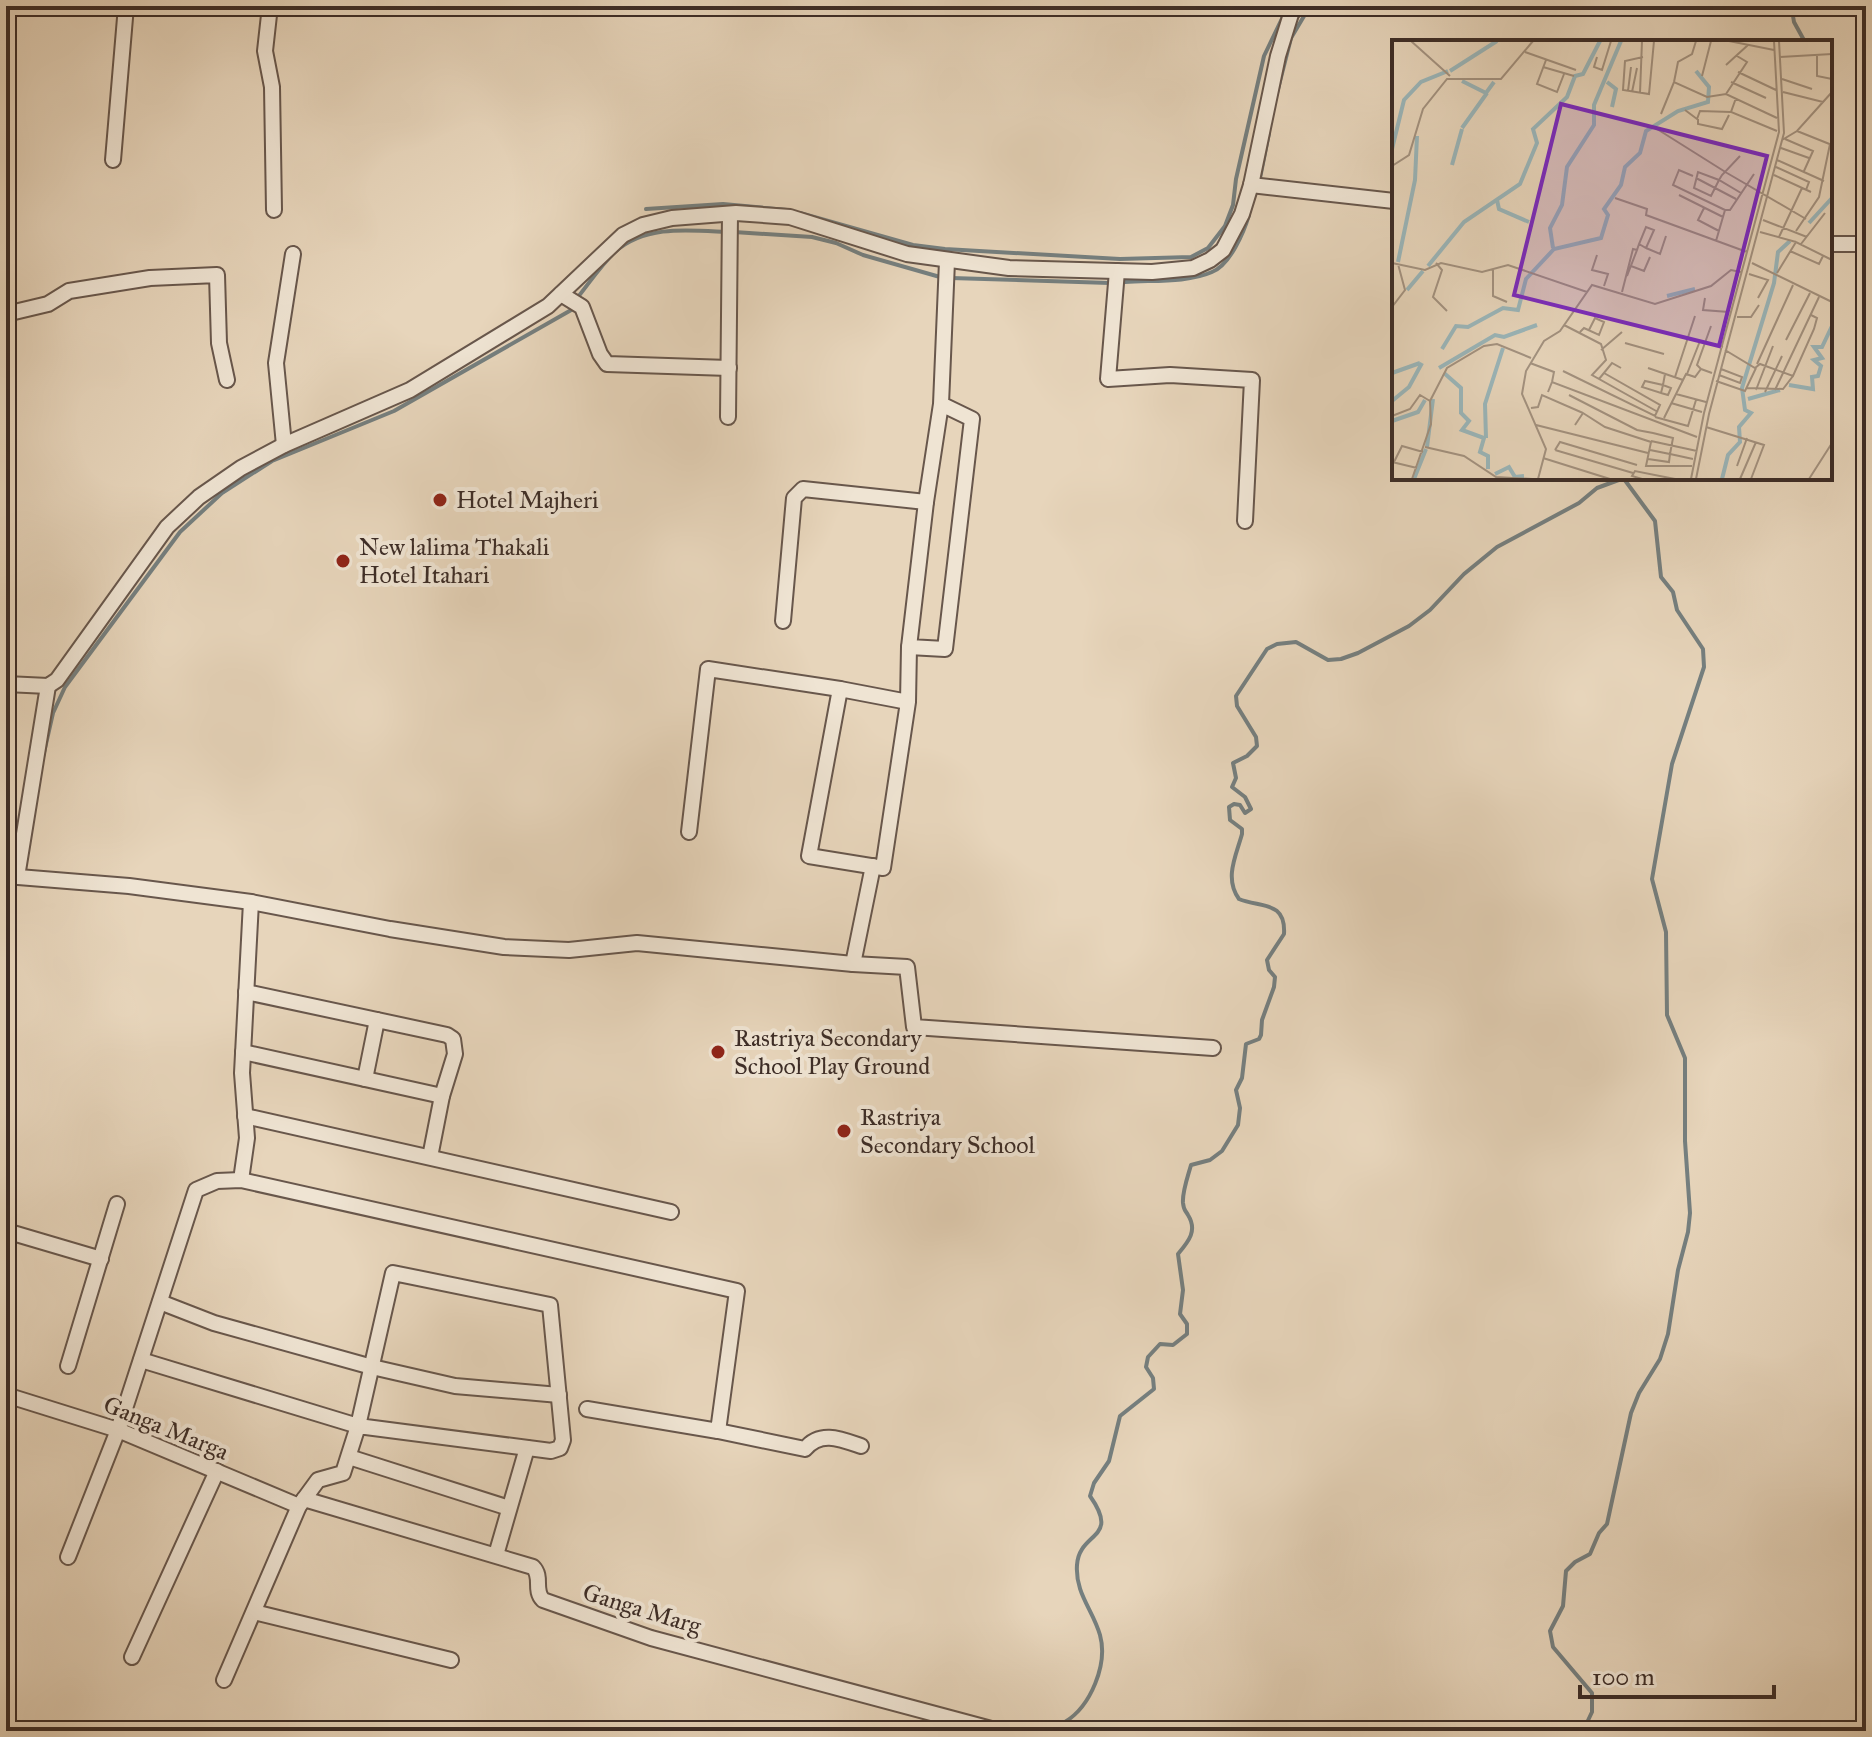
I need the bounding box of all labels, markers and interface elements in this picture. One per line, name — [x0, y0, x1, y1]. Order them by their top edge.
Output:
inset map — [1392, 40, 1832, 480]
place label: Hotel Majheri — [456, 485, 599, 515]
marker: Hotel Majheri — [431, 491, 449, 509]
place label: New lalima Thakali Hotel Itahari — [359, 532, 550, 590]
marker: New lalima Thakali Hotel Itahari — [334, 552, 352, 570]
place label: Rastriya Secondary School Play Ground — [734, 1023, 930, 1081]
marker: Rastriya Secondary School Play Ground — [709, 1043, 727, 1061]
place label: Rastriya Secondary School — [860, 1102, 1035, 1160]
marker: Rastriya Secondary School — [835, 1122, 853, 1140]
street label: Ganga Marga — [99, 1389, 234, 1467]
street label: Ganga Marg — [579, 1577, 706, 1641]
scale bar — [1580, 1649, 1774, 1699]
text: 100 m — [1592, 1662, 1655, 1692]

